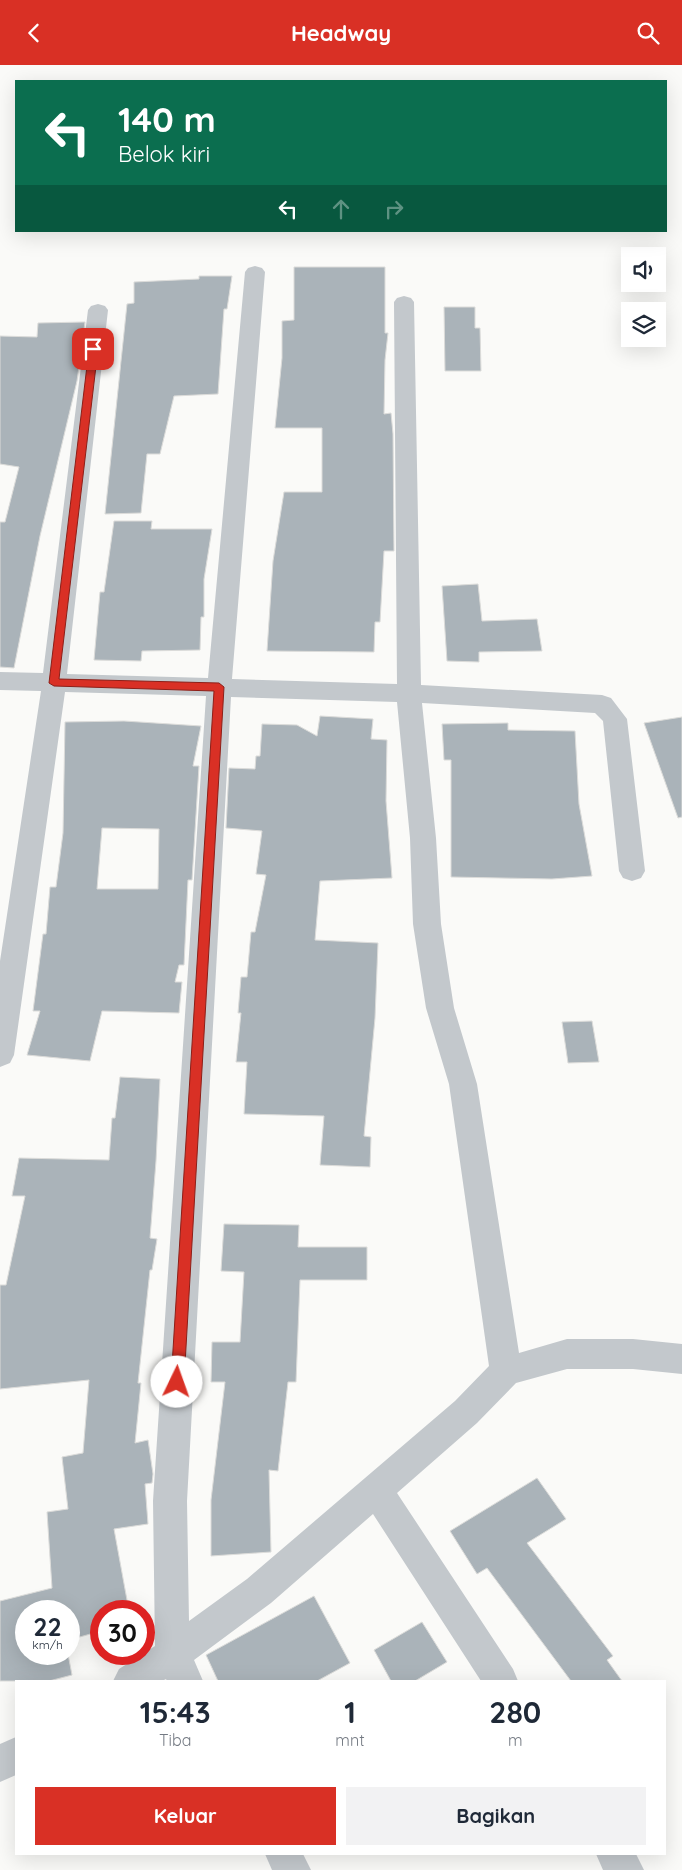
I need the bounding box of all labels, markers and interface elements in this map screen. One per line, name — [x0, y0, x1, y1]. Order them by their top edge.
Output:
icon: back — [20, 19, 48, 47]
text: Headway — [291, 19, 391, 47]
icon: search — [634, 19, 662, 47]
text: 140 m — [118, 97, 216, 141]
icon: left — [35, 100, 100, 165]
text: Belok kiri — [118, 140, 210, 168]
icon: left — [274, 195, 302, 223]
icon: ahead — [327, 195, 355, 223]
icon: right — [380, 195, 408, 223]
map controls — [621, 247, 666, 347]
button: sound — [621, 247, 666, 292]
button: layers — [621, 302, 666, 347]
pin — [72, 328, 114, 370]
icon: arrive — [79, 335, 107, 363]
position arrow — [150, 1355, 202, 1407]
speed limit sign: 30 — [90, 1600, 155, 1665]
text: 22 — [33, 1611, 62, 1642]
text: km/h — [32, 1637, 63, 1652]
text: 15:43 — [140, 1693, 211, 1731]
text: 1 — [344, 1693, 356, 1731]
text: 280 — [489, 1693, 541, 1731]
text: Tiba — [159, 1730, 191, 1750]
text: mnt — [335, 1730, 365, 1750]
text: m — [508, 1730, 523, 1750]
button: Keluar — [35, 1787, 336, 1845]
button: Bagikan — [346, 1787, 646, 1845]

